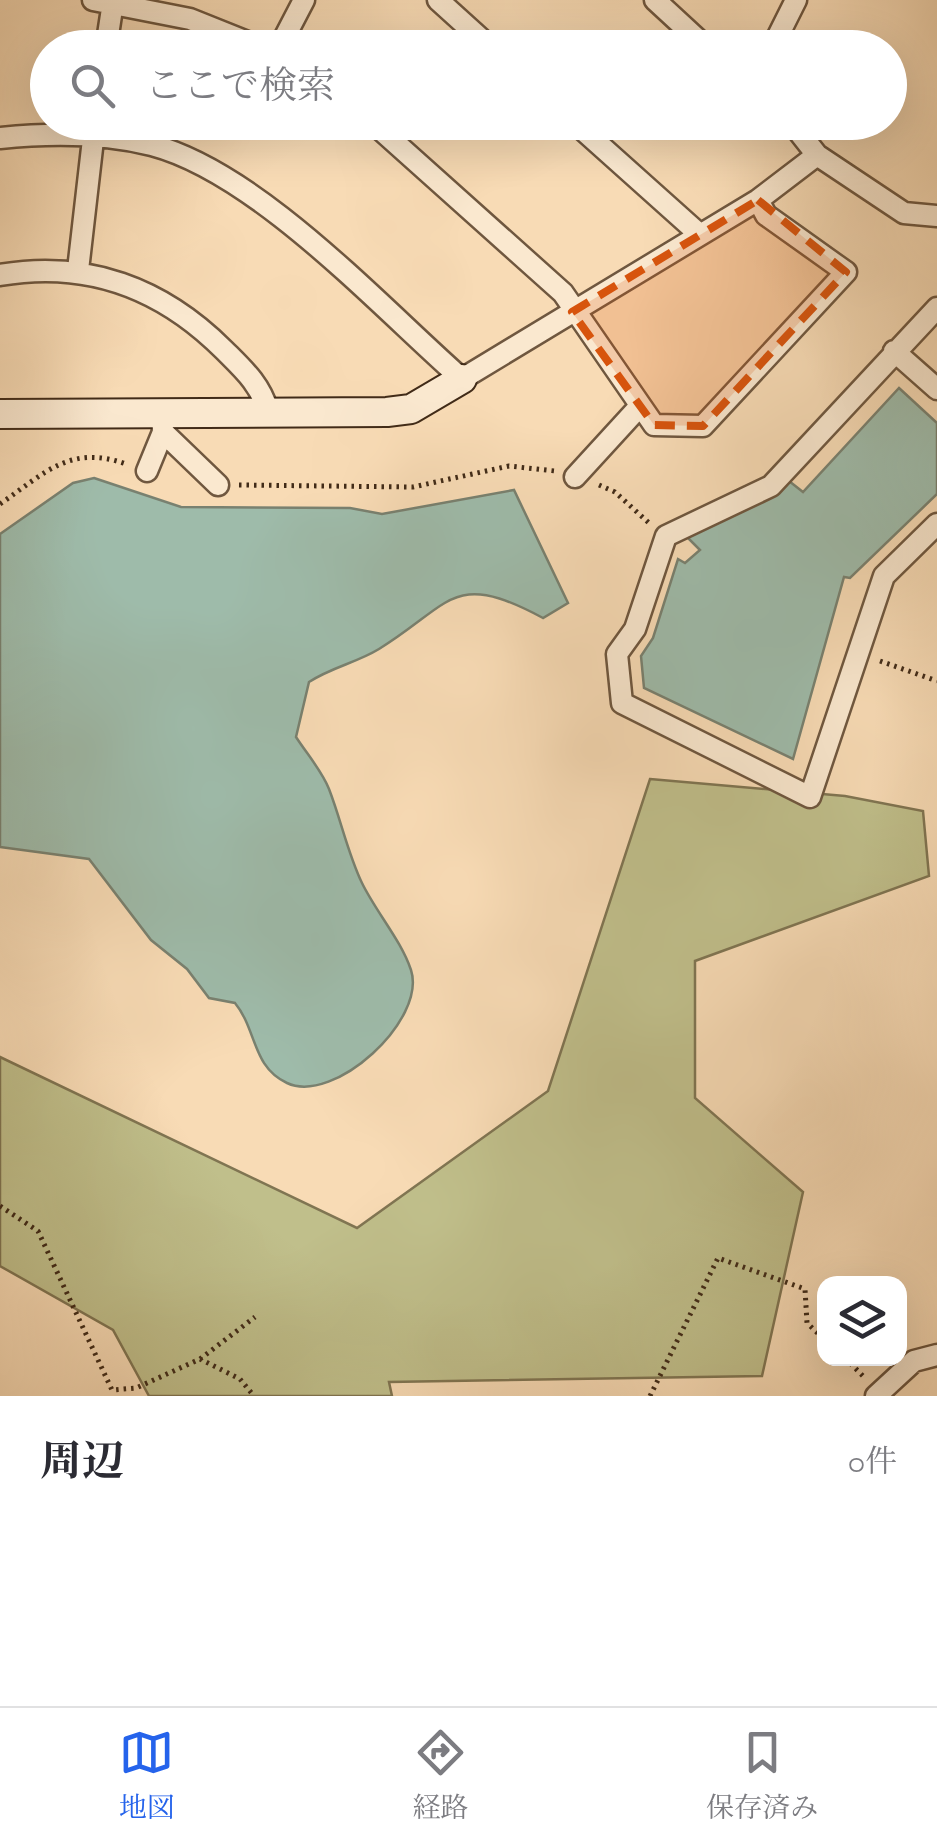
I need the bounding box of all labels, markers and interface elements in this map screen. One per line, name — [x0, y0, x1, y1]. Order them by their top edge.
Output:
search box — [30, 30, 907, 140]
icon: search — [65, 58, 120, 113]
text: ここで検索 — [145, 62, 335, 116]
map controls — [817, 1276, 907, 1366]
button: layers — [817, 1276, 907, 1366]
text: 周辺 — [40, 1435, 124, 1495]
text: 0件 — [848, 1441, 897, 1487]
tab: 地図 — [119, 1725, 175, 1830]
tab: 経路 — [412, 1725, 468, 1830]
tab: 保存済み — [706, 1725, 818, 1830]

